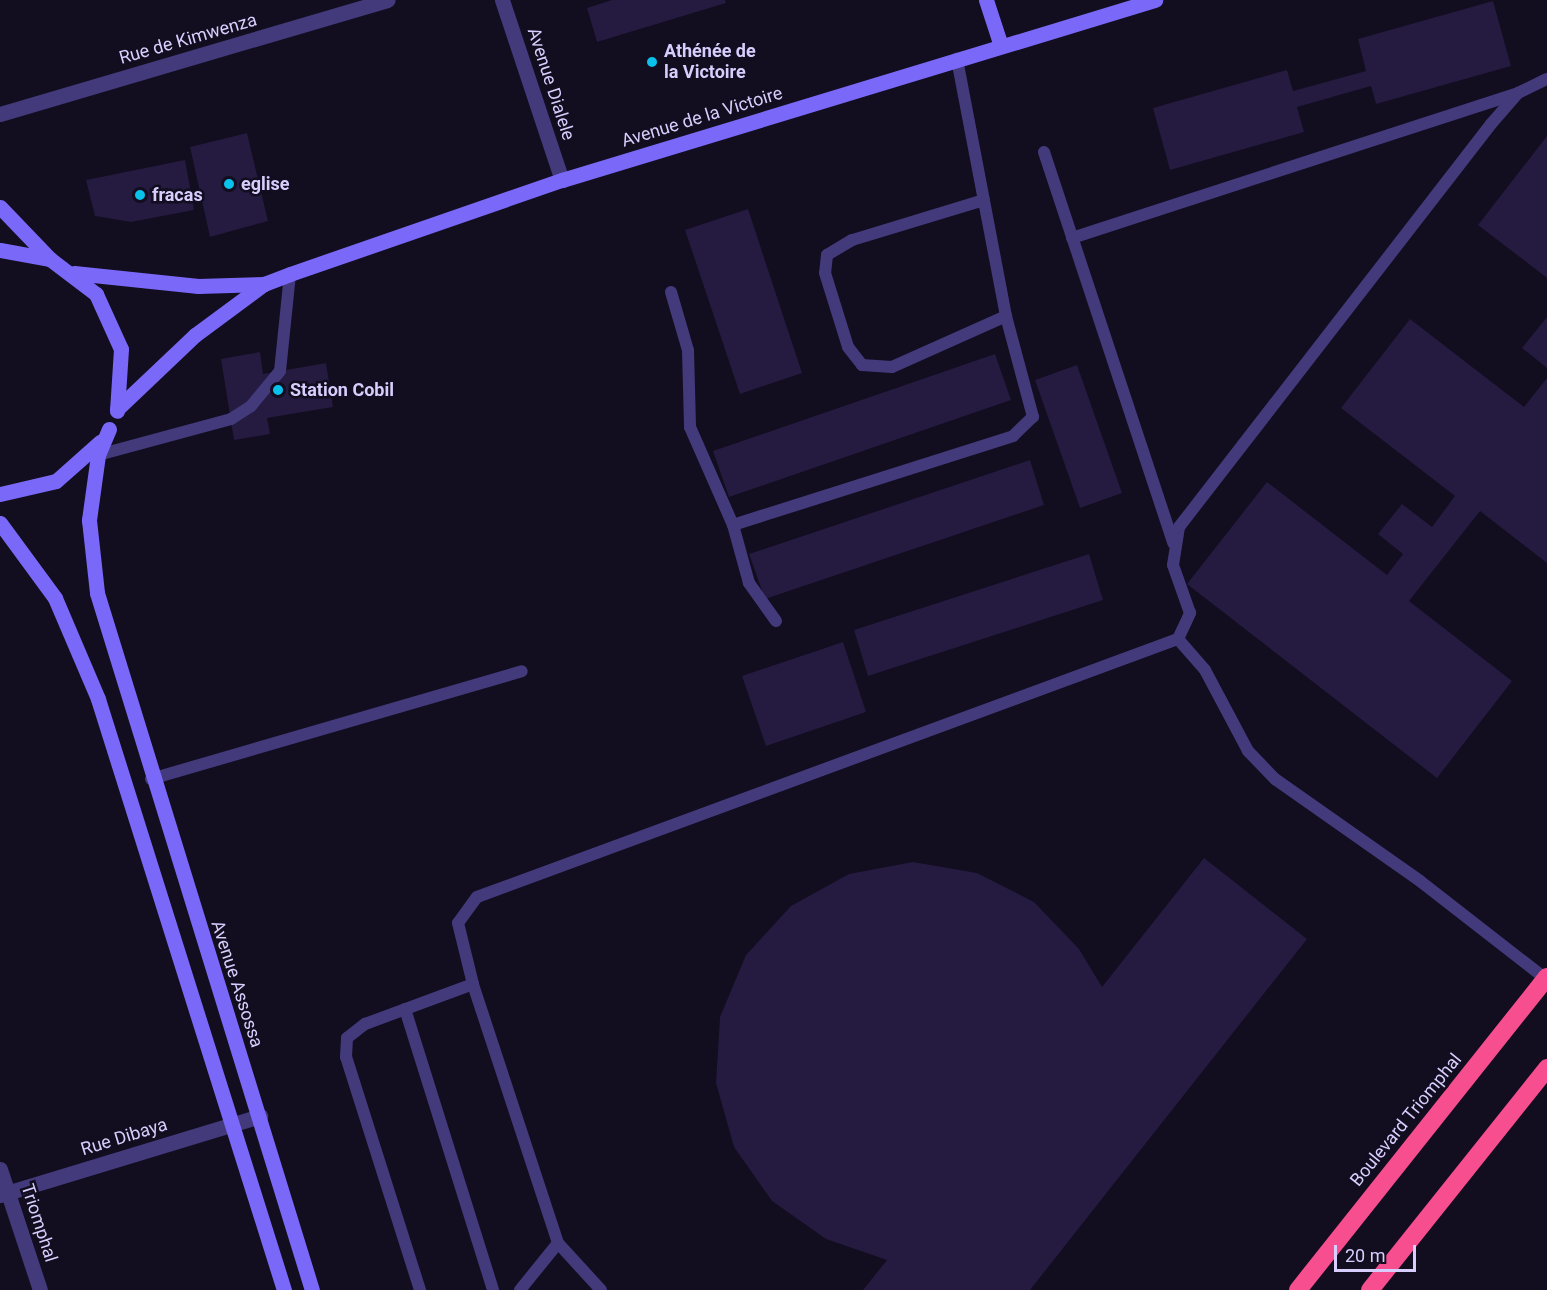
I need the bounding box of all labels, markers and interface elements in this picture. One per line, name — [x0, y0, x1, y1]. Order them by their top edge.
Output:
street label: Rue de Kimwenza — [117, 9, 259, 69]
street label: Avenue Dialele — [523, 25, 579, 143]
place label: Athénée de la Victoire — [664, 41, 756, 84]
marker: Athénée de la Victoire — [645, 55, 659, 69]
street label: Avenue de la Victoire — [619, 82, 785, 152]
place label: eglise — [241, 173, 289, 195]
marker: eglise — [222, 177, 236, 191]
place label: fracas — [152, 184, 203, 206]
marker: fracas — [133, 188, 147, 202]
place label: Station Cobil — [290, 379, 394, 401]
marker: Station Cobil — [271, 383, 285, 397]
street label: Avenue Assossa — [206, 918, 268, 1050]
street label: Boulevard Triomphal — [1346, 1049, 1466, 1191]
street label: Rue Dibaya — [78, 1114, 170, 1160]
street label: Triomphal — [16, 1181, 62, 1265]
scale bar — [1337, 1233, 1420, 1271]
text: 20 m — [1345, 1245, 1385, 1266]

